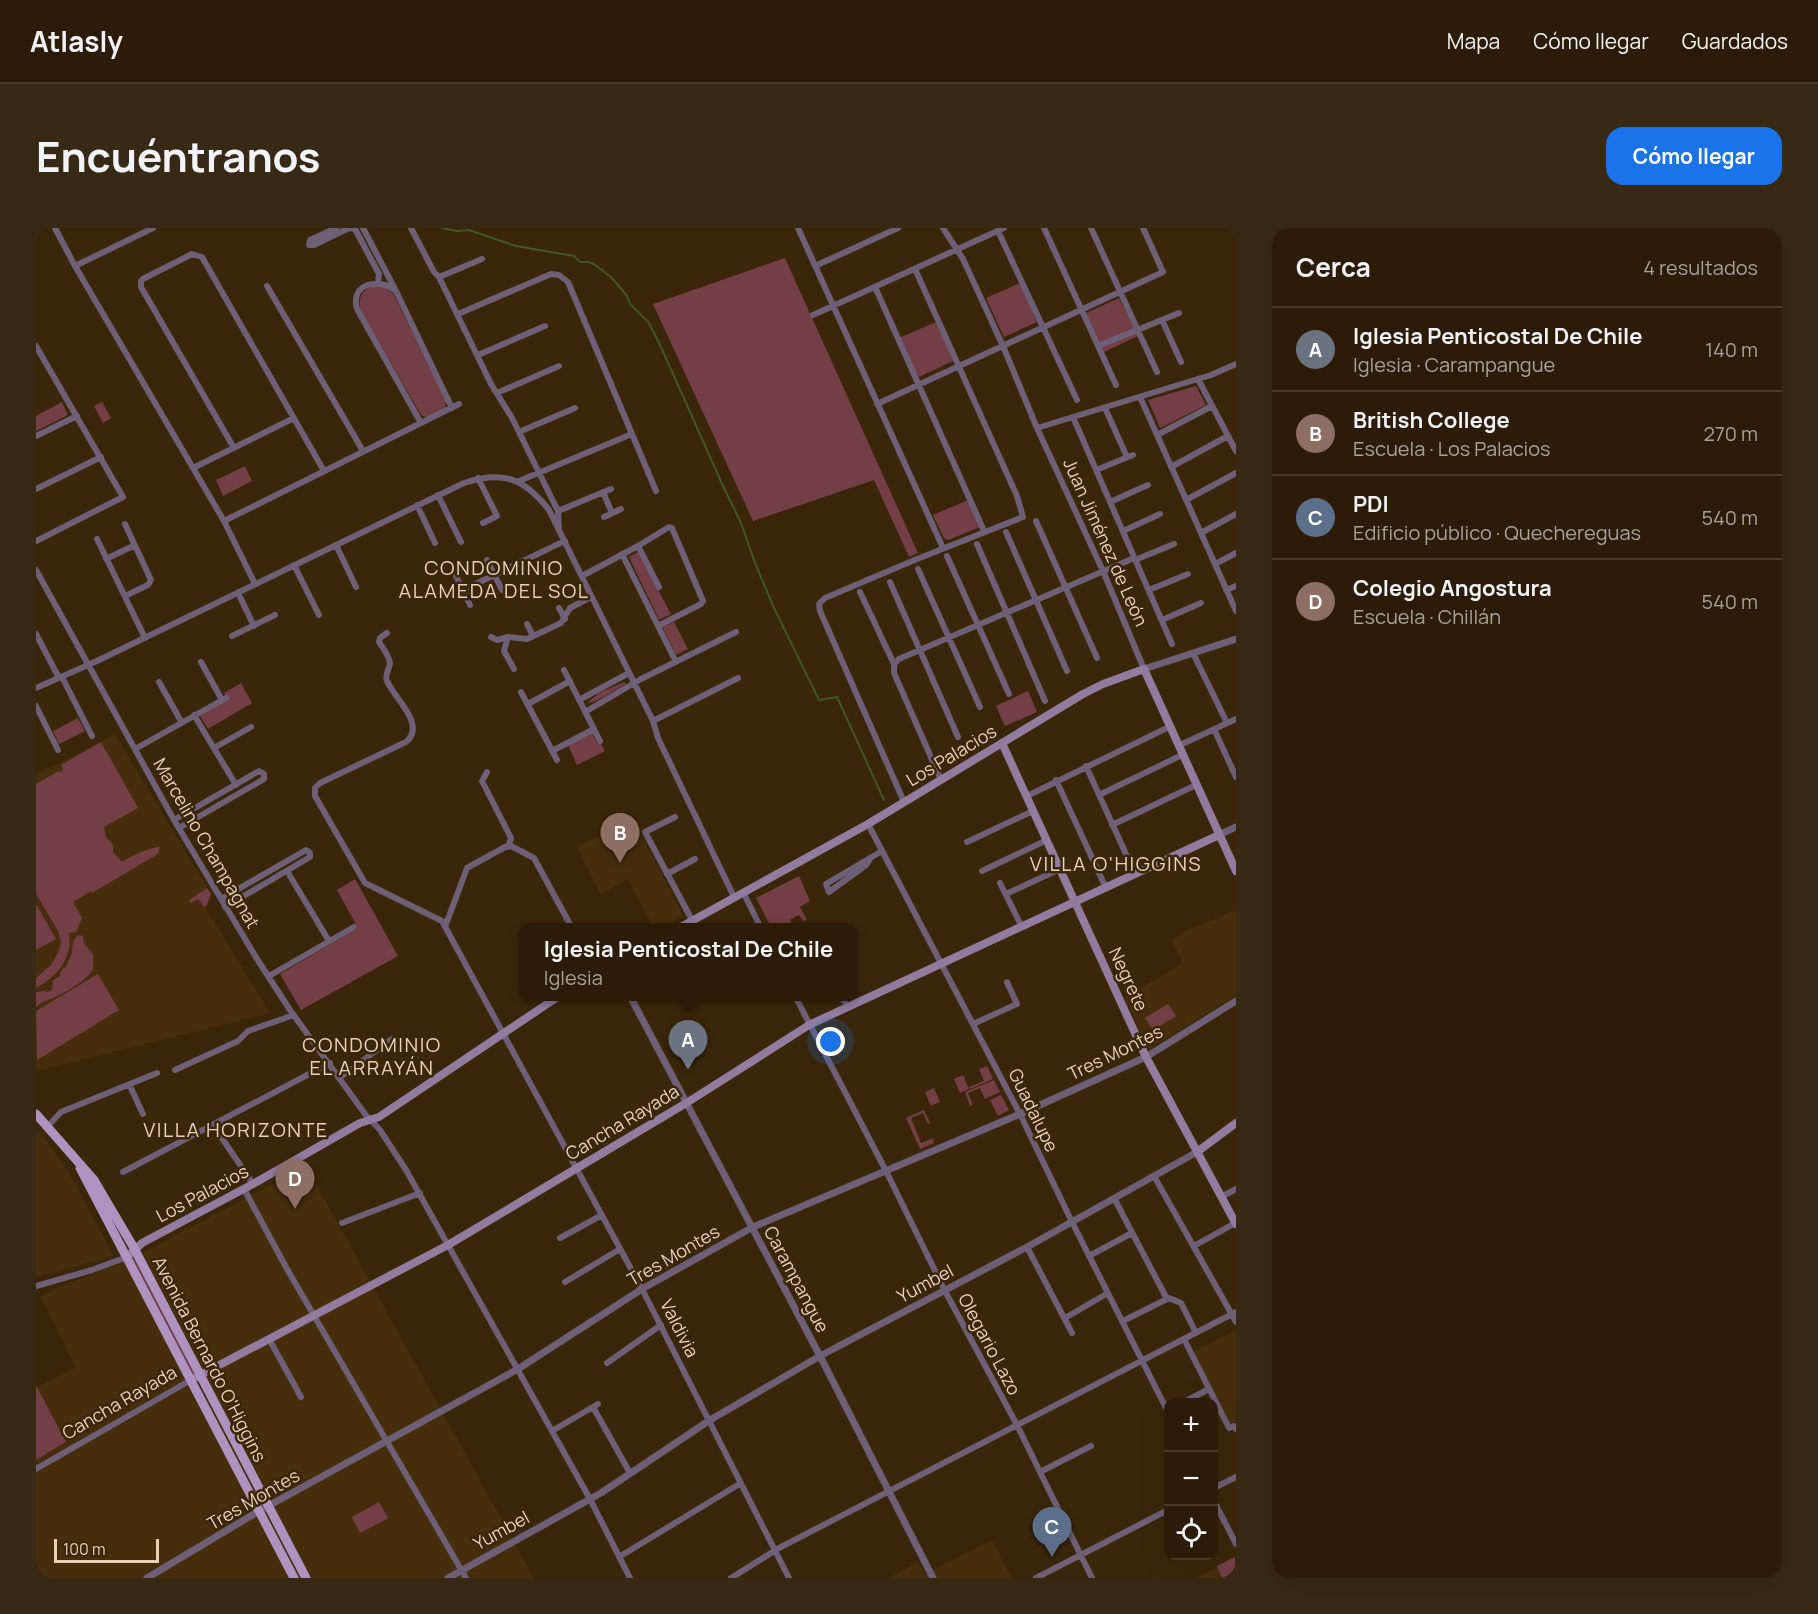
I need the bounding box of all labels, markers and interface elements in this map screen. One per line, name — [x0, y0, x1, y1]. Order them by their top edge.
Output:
text: Atlasly — [30, 22, 123, 60]
text: Mapa — [1447, 27, 1500, 55]
text: Cómo llegar — [1533, 27, 1649, 55]
text: Guardados — [1682, 27, 1788, 55]
text: Encuéntranos — [36, 127, 321, 185]
button: Cómo llegar — [1606, 127, 1782, 185]
text: Cerca — [1296, 249, 1371, 285]
text: 4 resultados — [1643, 254, 1758, 281]
text: Iglesia Penticostal De Chile — [1353, 321, 1643, 351]
text: A — [1309, 336, 1322, 363]
text: 140 m — [1705, 336, 1758, 363]
text: Iglesia · Carampangue — [1353, 351, 1555, 378]
text: British College — [1353, 405, 1510, 435]
text: B — [1309, 420, 1322, 447]
text: 270 m — [1703, 420, 1758, 447]
text: Escuela · Los Palacios — [1353, 435, 1550, 462]
street label: Juan Jiménez de León — [1058, 454, 1154, 630]
text: PDI — [1353, 489, 1389, 519]
text: C — [1308, 504, 1323, 531]
text: 540 m — [1702, 504, 1758, 531]
text: Edificio público · Quechereguas — [1353, 519, 1641, 546]
district label: CONDOMINIO ALAMEDA DEL SOL — [398, 554, 590, 604]
text: Colegio Angostura — [1353, 573, 1552, 603]
text: D — [1308, 588, 1323, 615]
text: 540 m — [1702, 588, 1758, 615]
text: Escuela · Chillán — [1353, 603, 1501, 630]
street label: Los Palacios — [901, 719, 1001, 791]
street label: Marcelino Champagnat — [148, 753, 266, 933]
pin: B — [600, 814, 640, 863]
district label: VILLA O'HIGGINS — [1030, 850, 1202, 877]
popup — [519, 923, 858, 1001]
text: Iglesia Penticostal De Chile — [544, 934, 833, 964]
street label: Negrete — [1104, 943, 1154, 1015]
text: Iglesia — [544, 964, 603, 991]
street label: Tres Montes — [1063, 1019, 1167, 1085]
pin: A — [668, 1020, 708, 1070]
your location — [816, 1027, 845, 1056]
district label: CONDOMINIO EL ARRAYÁN — [302, 1031, 442, 1081]
street label: Guadalupe — [1003, 1064, 1065, 1156]
street label: Cancha Rayada — [561, 1079, 683, 1165]
district label: VILLA HORIZONTE — [143, 1116, 329, 1143]
street label: Los Palacios — [152, 1159, 252, 1227]
pin: D — [276, 1160, 314, 1209]
street label: Tres Montes — [622, 1219, 724, 1291]
street label: Carampangue — [759, 1221, 835, 1337]
street label: Avenida Bernardo O'Higgins — [148, 1252, 272, 1466]
street label: Yumbel — [893, 1258, 957, 1308]
street label: Olegario Lazo — [953, 1289, 1027, 1399]
street label: Valdivia — [655, 1295, 705, 1361]
street label: Cancha Rayada — [57, 1360, 181, 1444]
map controls — [1164, 1398, 1218, 1560]
button: + — [1164, 1398, 1218, 1452]
button: − — [1164, 1452, 1218, 1506]
street label: Tres Montes — [202, 1463, 304, 1535]
street label: Yumbel — [469, 1505, 533, 1555]
button: locate — [1164, 1506, 1218, 1560]
pin: C — [1032, 1508, 1072, 1557]
scale bar — [54, 1536, 159, 1564]
text: 100 m — [63, 1538, 106, 1560]

